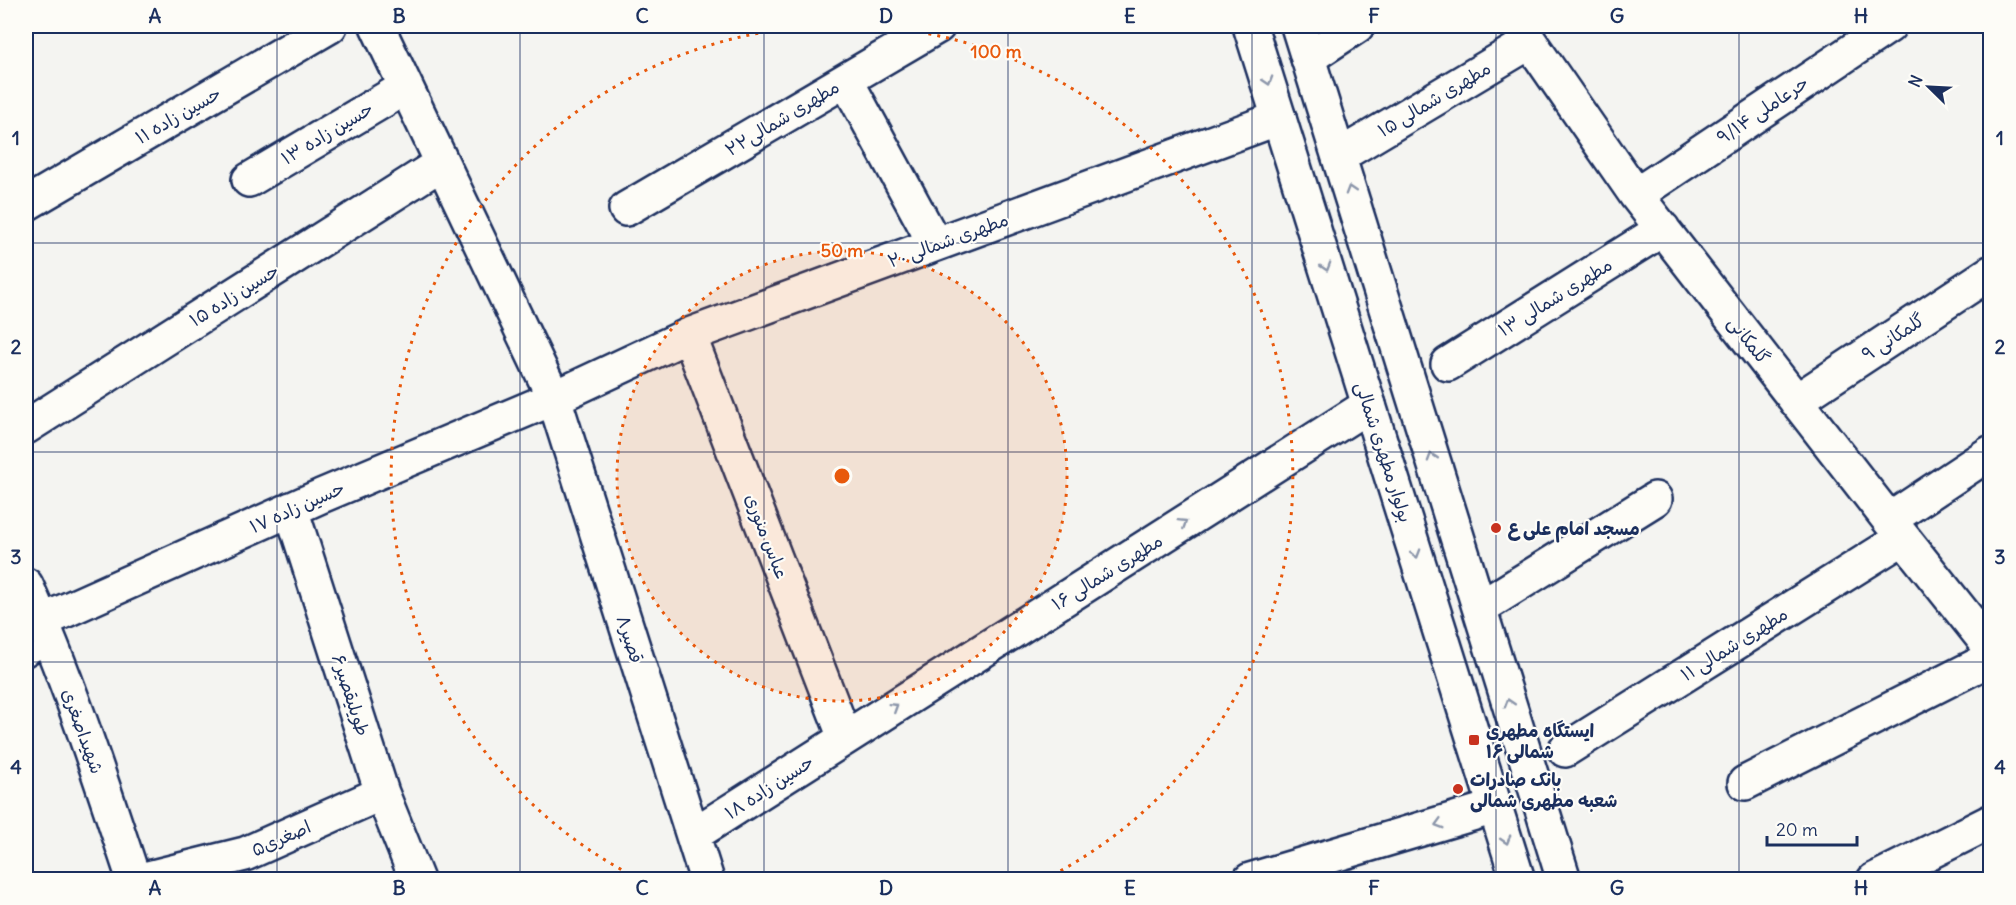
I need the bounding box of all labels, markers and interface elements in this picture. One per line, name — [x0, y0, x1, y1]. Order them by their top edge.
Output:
text: A — [149, 3, 162, 28]
text: B — [392, 3, 406, 28]
text: C — [635, 3, 649, 28]
text: D — [879, 3, 893, 28]
text: E — [1124, 3, 1136, 28]
text: F — [1368, 3, 1380, 28]
text: G — [1610, 3, 1624, 28]
text: H — [1854, 3, 1868, 28]
text: 100 m — [971, 40, 1022, 63]
street label: مطهری شمالی ۱۵ — [1373, 56, 1495, 142]
north arrow — [1899, 57, 1959, 117]
street label: حرعاملی ۹/۱۴ — [1712, 71, 1812, 149]
text: N — [1904, 72, 1927, 90]
street label: مطهری شمالی۲۲ — [721, 75, 843, 161]
one-way arrow — [1261, 75, 1273, 86]
street label: حسین زاده ۱۱ — [131, 81, 225, 149]
street label: حسین زاده ۱۳ — [277, 97, 377, 169]
text: 1 — [12, 125, 20, 150]
text: 1 — [1996, 125, 2004, 150]
one-way arrow — [1344, 186, 1357, 196]
street label: مطهری شمالی ۲۰ — [884, 207, 1012, 273]
text: 50 m — [821, 239, 863, 262]
street label: مطهری شمالی ۱۳ — [1494, 253, 1616, 341]
street label: حسین زاده ۱۵ — [185, 258, 283, 332]
one-way arrow — [1319, 261, 1331, 272]
street label: گلمکانی ۹ — [1857, 308, 1929, 366]
street label: گلمکانی — [1723, 311, 1775, 369]
text: 2 — [11, 334, 22, 359]
text: 2 — [1995, 334, 2006, 359]
street label: بولوار مطهری شمالی — [1349, 379, 1418, 526]
one-way arrow — [1427, 452, 1440, 463]
centre of rings — [832, 466, 852, 486]
street label: حسین زاده ۱۷ — [246, 476, 348, 538]
street label: عباس منوری — [739, 490, 794, 582]
place label: مسجد امام علی ع — [1508, 517, 1640, 543]
one-way arrow — [1177, 519, 1187, 531]
marker: مسجد امام علی ع — [1489, 521, 1503, 535]
street label: مطهری شمالی ۱۶ — [1047, 529, 1167, 615]
text: 3 — [10, 544, 22, 569]
text: 3 — [1994, 544, 2006, 569]
one-way arrow — [1409, 548, 1421, 559]
street label: مطهری شمالی ۱۱ — [1676, 602, 1792, 686]
street label: قصیر۸ — [612, 612, 648, 666]
street label: طویلیقصیر۶ — [327, 651, 375, 739]
street label: شهیداصغری — [57, 685, 109, 777]
one-way arrow — [1504, 698, 1516, 709]
one-way arrow — [888, 702, 898, 714]
place label: ایستگاه مطهری شمالی ۱۶ — [1486, 719, 1594, 764]
marker: ایستگاه مطهری شمالی ۱۶ — [1467, 733, 1481, 747]
street label: حسین زاده ۱۸ — [720, 750, 818, 824]
text: 4 — [10, 754, 22, 779]
text: 4 — [1994, 754, 2006, 779]
place label: بانک صادرات شعبه مطهری شمالی — [1470, 768, 1617, 813]
marker: بانک صادرات شعبه مطهری شمالی — [1451, 782, 1465, 796]
scale bar — [1767, 809, 1857, 847]
street label: اصغری۵ — [248, 815, 314, 861]
one-way arrow — [1434, 816, 1444, 829]
text: 20 m — [1776, 818, 1818, 841]
one-way arrow — [1498, 834, 1511, 845]
text: A — [149, 875, 162, 900]
text: B — [392, 875, 406, 900]
text: C — [635, 875, 649, 900]
text: D — [879, 875, 893, 900]
text: E — [1124, 875, 1136, 900]
text: F — [1368, 875, 1380, 900]
text: G — [1610, 875, 1624, 900]
text: H — [1854, 875, 1868, 900]

